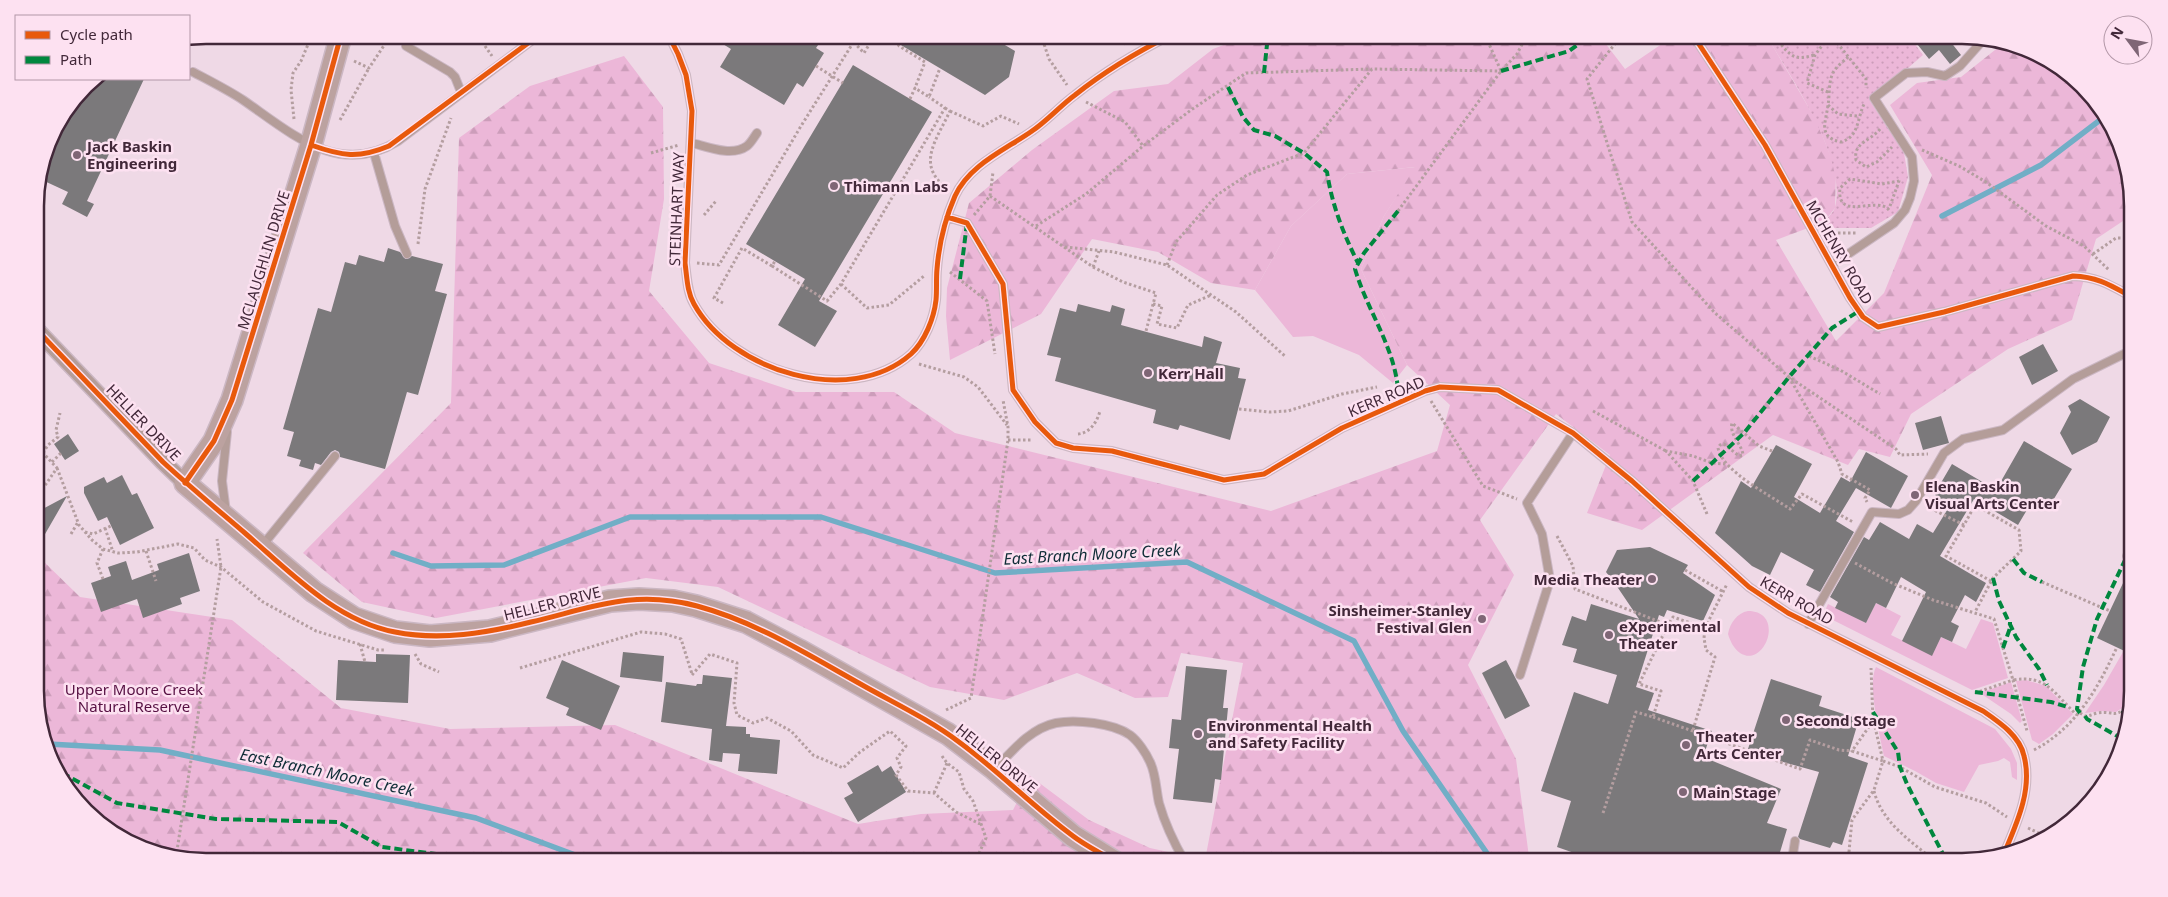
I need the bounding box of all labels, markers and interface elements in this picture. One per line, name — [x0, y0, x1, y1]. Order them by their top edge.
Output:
legend — [15, 15, 190, 80]
north arrow — [2103, 15, 2153, 65]
text: N — [2105, 23, 2128, 43]
text: Cycle path — [60, 24, 133, 44]
text: Path — [60, 49, 92, 69]
place label: Jack Baskin Engineering — [85, 136, 177, 173]
marker: Jack Baskin Engineering — [71, 149, 83, 161]
street label: STEINHART WAY — [664, 151, 688, 266]
place label: Thimann Labs — [844, 176, 948, 196]
marker: Thimann Labs — [828, 180, 840, 192]
street label: MCLAUGHLIN DRIVE — [232, 188, 294, 332]
street label: MCHENRY ROAD — [1802, 196, 1878, 308]
place label: Kerr Hall — [1158, 363, 1224, 383]
marker: Kerr Hall — [1142, 367, 1154, 379]
street label: KERR ROAD — [1345, 371, 1427, 421]
street label: HELLER DRIVE — [102, 379, 186, 465]
place label: Elena Baskin Visual Arts Center — [1925, 476, 2060, 513]
marker: Elena Baskin Visual Arts Center — [1909, 489, 1921, 501]
water label: East Branch Moore Creek — [1003, 538, 1182, 570]
place label: Media Theater — [1534, 569, 1642, 589]
street label: KERR ROAD — [1757, 571, 1837, 629]
marker: Media Theater — [1646, 573, 1658, 585]
street label: HELLER DRIVE — [501, 581, 603, 625]
place label: Sinsheimer-Stanley Festival Glen — [1328, 600, 1472, 637]
marker: Sinsheimer-Stanley Festival Glen — [1476, 613, 1488, 625]
place label: eXperimental Theater — [1619, 616, 1721, 653]
marker: eXperimental Theater — [1603, 629, 1615, 641]
park label: Upper Moore Creek Natural Reserve — [65, 679, 203, 716]
place label: Second Stage — [1796, 710, 1896, 730]
marker: Second Stage — [1780, 714, 1792, 726]
place label: Environmental Health and Safety Facility — [1208, 715, 1372, 752]
street label: HELLER DRIVE — [952, 719, 1042, 797]
place label: Theater Arts Center — [1696, 726, 1782, 763]
marker: Environmental Health and Safety Facility — [1192, 728, 1204, 740]
marker: Theater Arts Center — [1680, 739, 1692, 751]
water label: East Branch Moore Creek — [238, 743, 417, 801]
place label: Main Stage — [1693, 782, 1777, 802]
marker: Main Stage — [1677, 786, 1689, 798]

